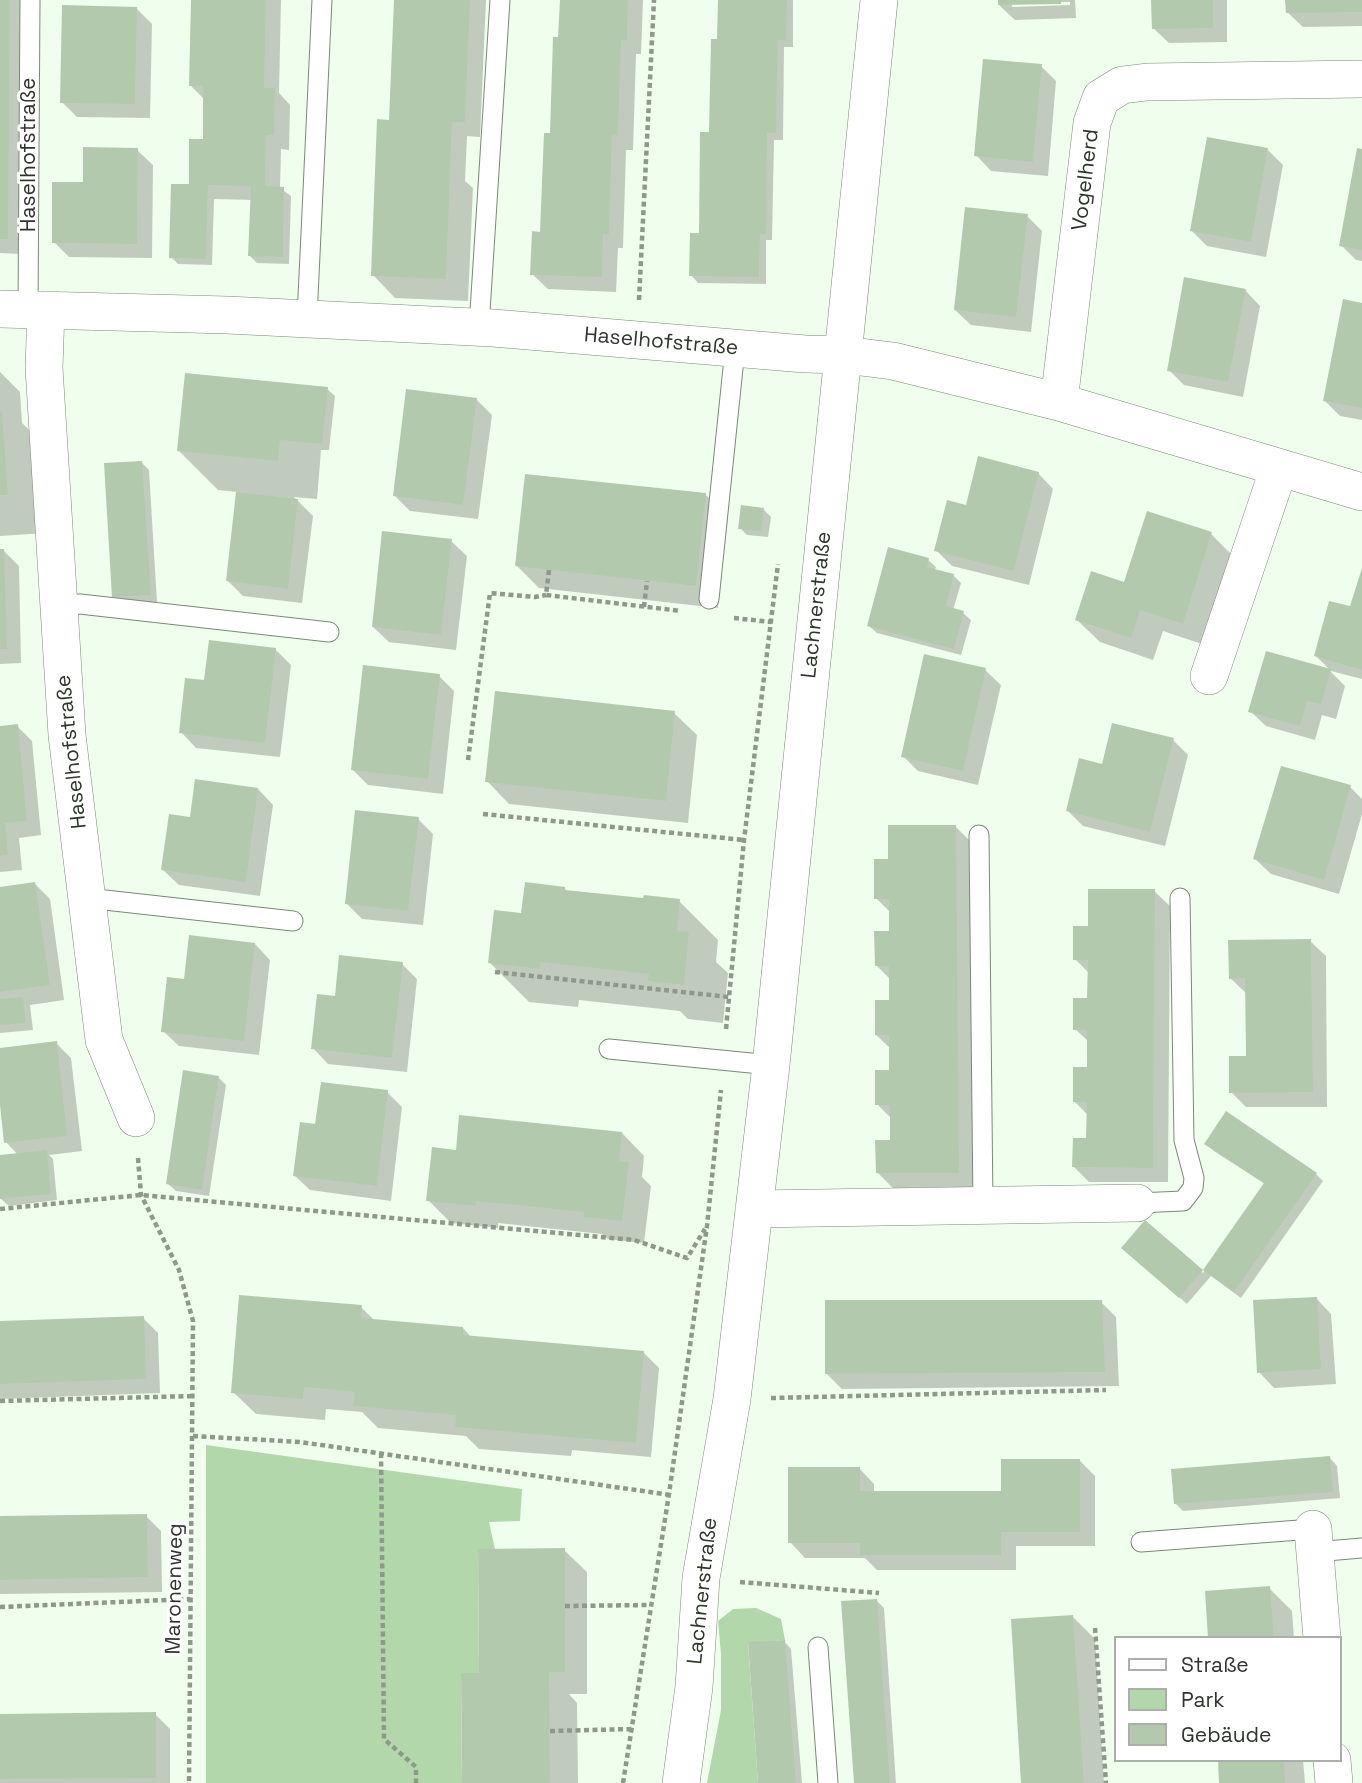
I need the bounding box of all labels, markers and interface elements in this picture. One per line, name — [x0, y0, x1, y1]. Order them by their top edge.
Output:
street label: Haselhofstraße — [16, 78, 42, 232]
street label: Vogelherd — [1067, 128, 1105, 232]
street label: Haselhofstraße — [583, 323, 739, 361]
street label: Lachnerstraße — [797, 530, 837, 680]
street label: Haselhofstraße — [51, 674, 93, 830]
street label: Lachnerstraße — [683, 1516, 723, 1666]
street label: Maronenweg — [161, 1523, 189, 1655]
legend — [1114, 1636, 1341, 1762]
text: Straße — [1181, 1651, 1249, 1678]
text: Park — [1181, 1686, 1225, 1713]
text: Gebäude — [1181, 1721, 1271, 1748]

